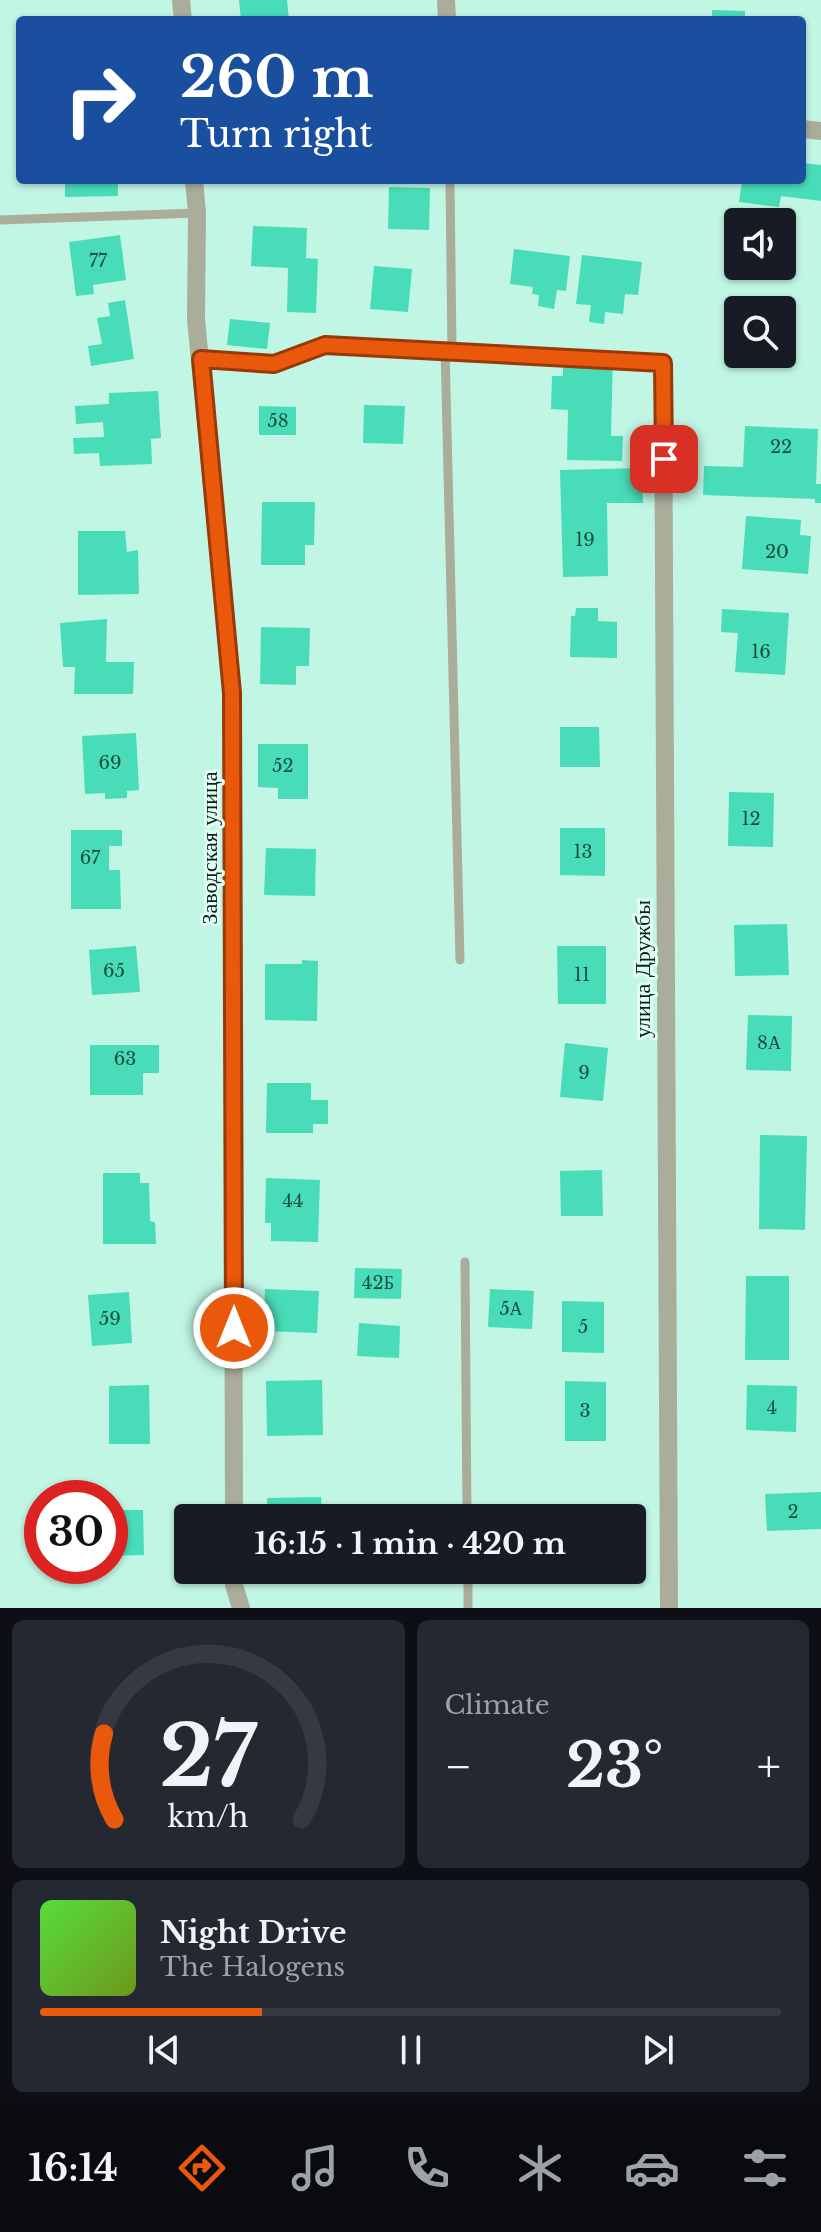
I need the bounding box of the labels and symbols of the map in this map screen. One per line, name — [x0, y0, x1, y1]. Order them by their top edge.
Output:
house number: 77 — [89, 250, 108, 272]
house number: 58 — [267, 410, 289, 432]
pin — [630, 425, 698, 493]
house number: 22 — [770, 436, 792, 458]
house number: 19 — [575, 529, 595, 551]
house number: 20 — [765, 541, 789, 563]
house number: 16 — [751, 641, 771, 663]
house number: 69 — [98, 752, 122, 774]
house number: 52 — [272, 755, 294, 777]
street label: Заводская улица — [196, 771, 223, 925]
house number: 12 — [741, 808, 761, 830]
house number: 13 — [573, 841, 593, 863]
house number: 67 — [80, 847, 101, 869]
street label: улица Дружбы — [629, 900, 656, 1038]
house number: 65 — [103, 960, 125, 982]
house number: 11 — [574, 964, 590, 986]
house number: 8А — [757, 1032, 781, 1054]
house number: 63 — [114, 1048, 136, 1070]
house number: 9 — [578, 1062, 590, 1084]
house number: 44 — [282, 1190, 304, 1212]
house number: 42Б — [362, 1272, 394, 1294]
position arrow — [192, 1286, 276, 1370]
house number: 5А — [499, 1298, 523, 1320]
house number: 59 — [99, 1308, 121, 1330]
house number: 5 — [578, 1316, 588, 1338]
house number: 4 — [767, 1397, 777, 1419]
house number: 3 — [579, 1400, 591, 1422]
speed limit sign: 30 — [24, 1480, 128, 1584]
house number: 2 — [787, 1501, 799, 1523]

